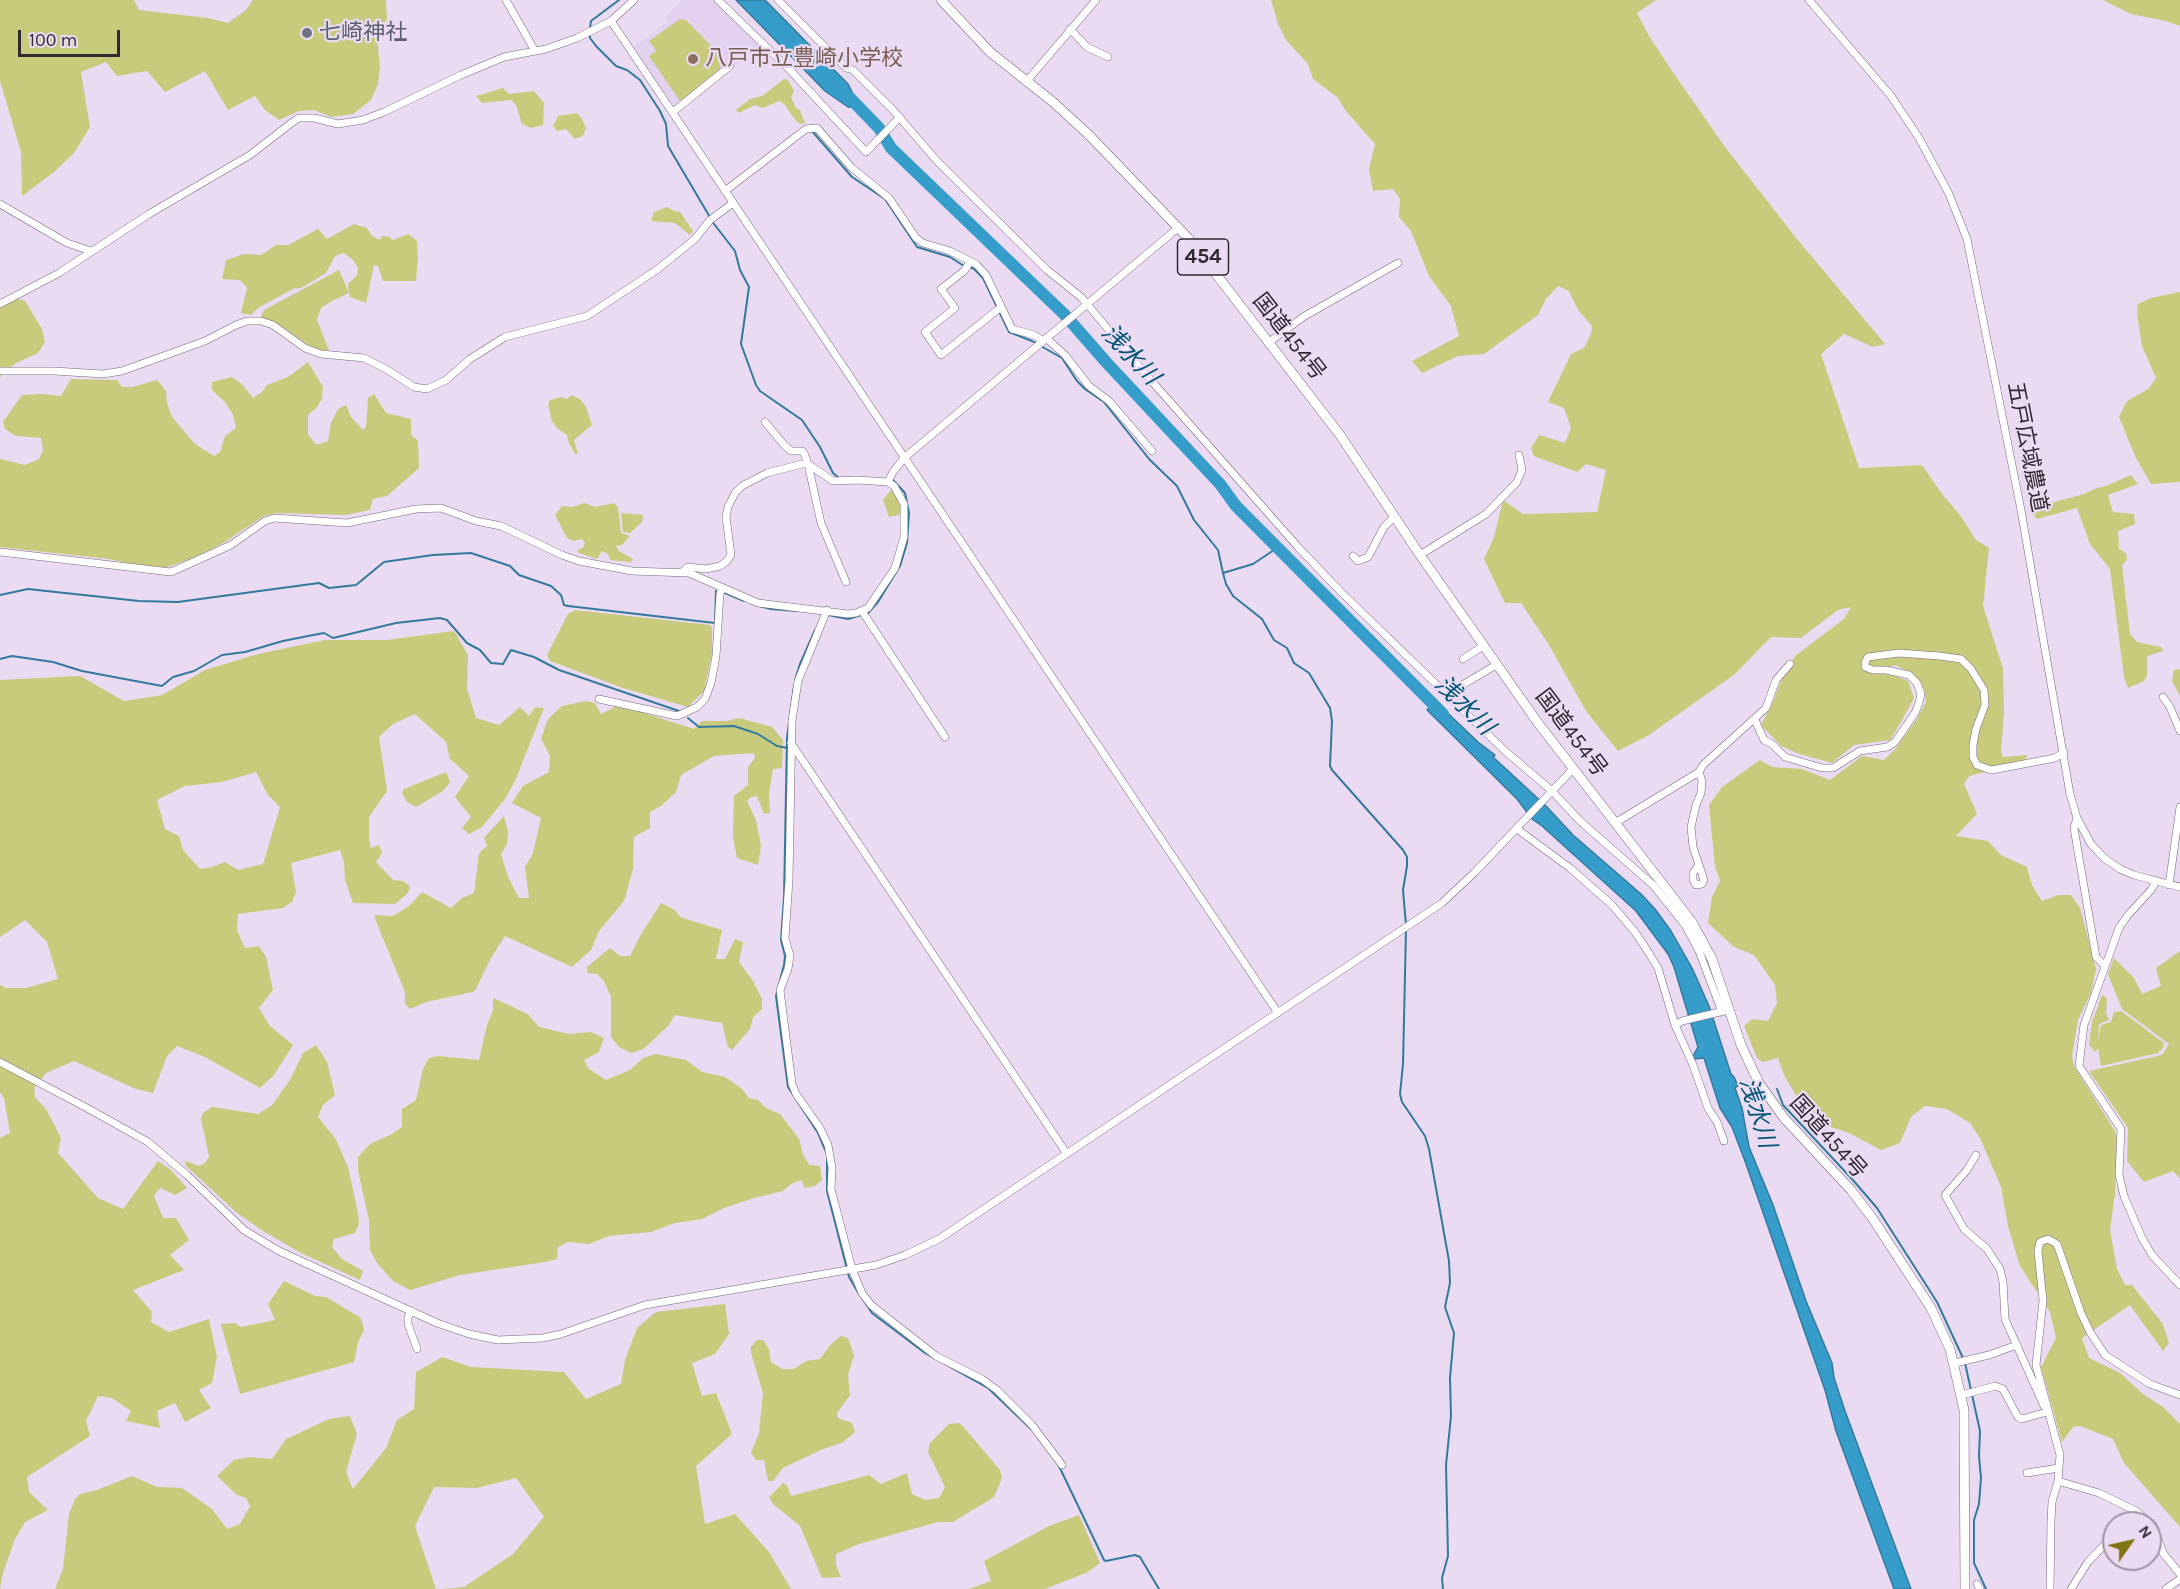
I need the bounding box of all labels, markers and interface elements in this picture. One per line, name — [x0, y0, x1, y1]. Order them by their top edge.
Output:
scale bar — [21, 18, 123, 56]
place label: 七崎神社 — [319, 20, 407, 46]
marker: 七崎神社 — [300, 26, 314, 40]
text: 100 m — [29, 29, 77, 51]
place label: 八戸市立豊崎小学校 — [705, 46, 903, 72]
marker: 八戸市立豊崎小学校 — [686, 52, 700, 66]
road number: 454 — [1178, 239, 1228, 275]
street label: 国道454号 — [1247, 288, 1331, 386]
water label: 浅水川 — [1095, 319, 1165, 391]
street label: 五戸広域農道 — [2001, 380, 2053, 514]
water label: 浅水川 — [1428, 670, 1500, 742]
street label: 国道454号 — [1529, 684, 1613, 782]
water label: 浅水川 — [1733, 1074, 1781, 1152]
street label: 国道454号 — [1784, 1090, 1872, 1184]
north arrow — [2102, 1511, 2162, 1571]
text: N — [2135, 1522, 2157, 1542]

